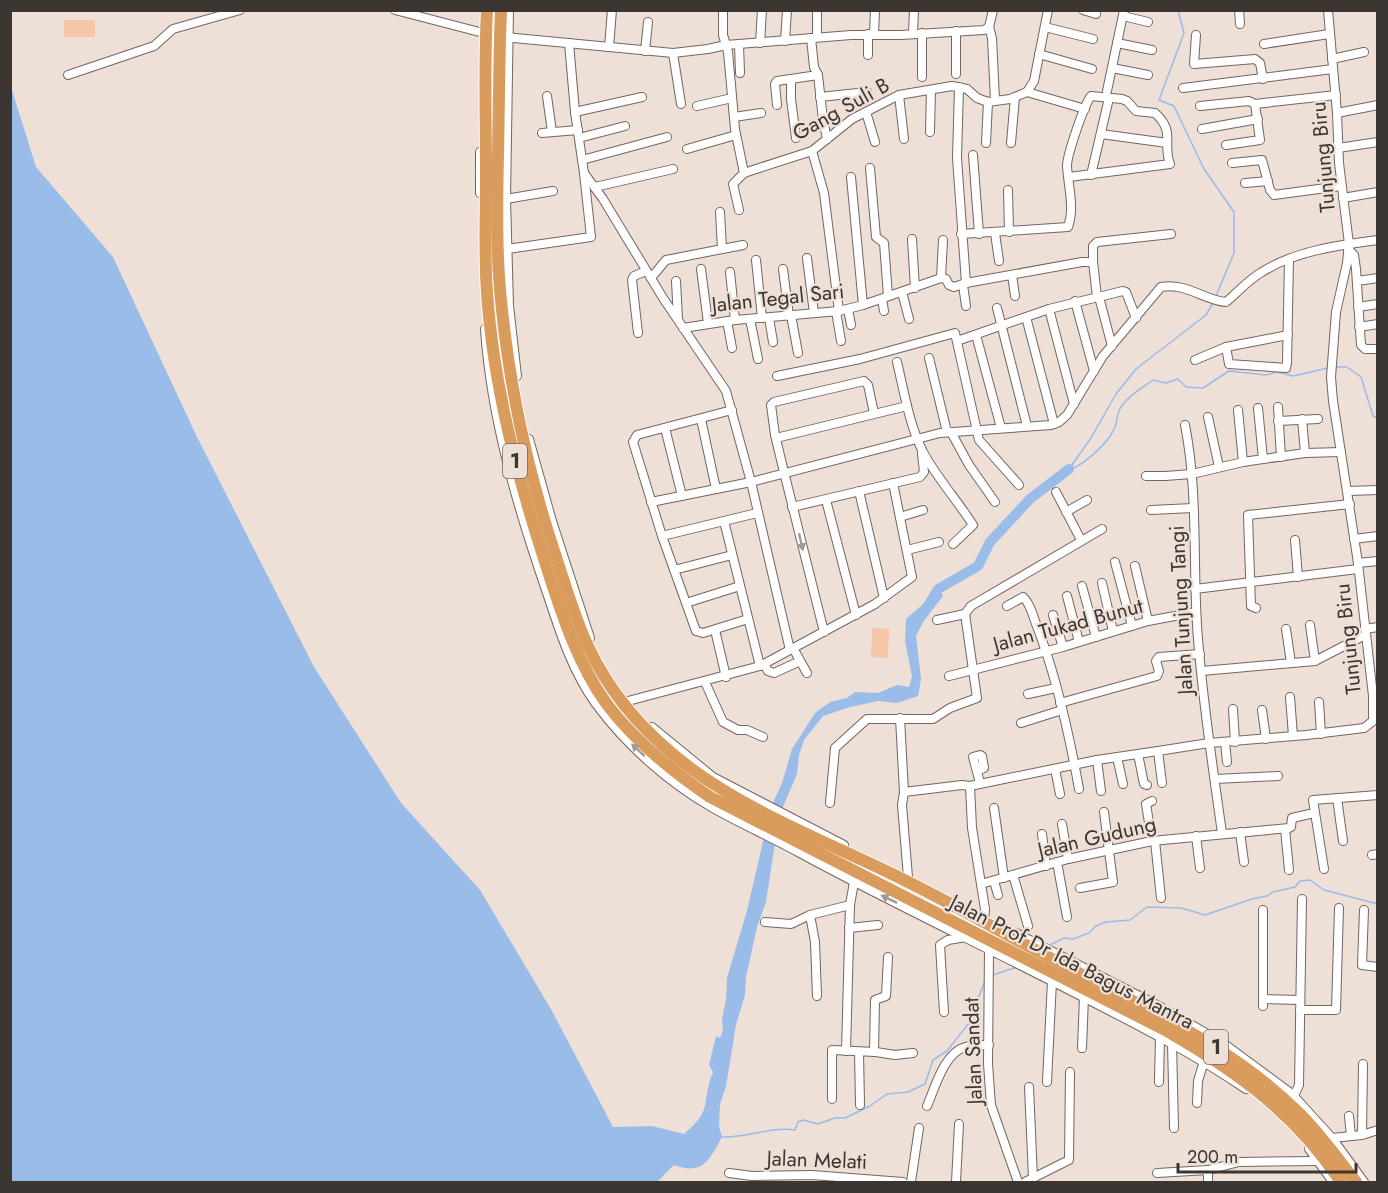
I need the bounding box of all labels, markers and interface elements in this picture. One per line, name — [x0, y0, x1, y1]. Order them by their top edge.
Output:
street label: Gang Suli B — [787, 70, 895, 148]
street label: Tunjung Biru — [1303, 100, 1343, 214]
street label: Jalan Tegal Sari — [707, 276, 846, 320]
road number: 1 — [503, 444, 527, 478]
street label: Jalan Tunjung Tangi — [1162, 525, 1201, 698]
one-way arrow — [796, 533, 806, 551]
street label: Tunjung Biru — [1327, 582, 1369, 696]
street label: Jalan Tukad Bunut — [987, 591, 1146, 660]
one-way arrow — [630, 743, 645, 757]
street label: Jalan Gudung — [1032, 809, 1159, 866]
street label: Jalan Prof Dr Ida Bagus Mantra — [942, 886, 1199, 1037]
one-way arrow — [880, 895, 897, 904]
street label: Jalan Sandat — [956, 997, 990, 1108]
road number: 1 — [1204, 1030, 1228, 1064]
scale bar — [1178, 1136, 1356, 1174]
street label: Jalan Melati — [763, 1143, 868, 1177]
text: 200 m — [1187, 1144, 1238, 1170]

